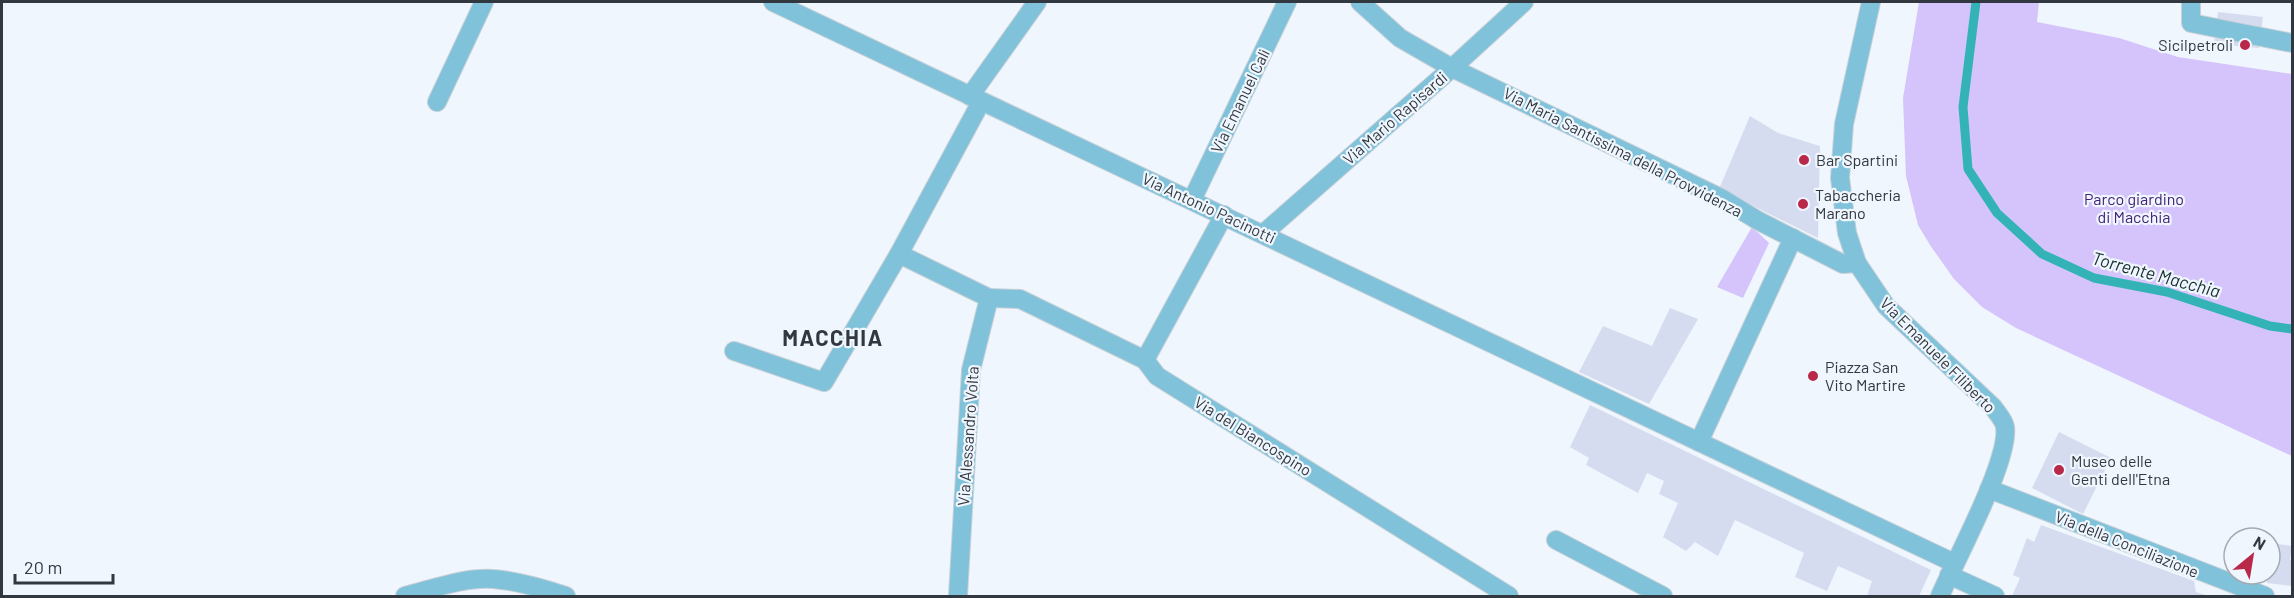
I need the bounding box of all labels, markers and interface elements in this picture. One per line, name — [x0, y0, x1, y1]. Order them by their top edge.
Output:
place label: Sicilpetroli — [2158, 35, 2233, 54]
marker: Sicilpetroli — [2238, 38, 2252, 52]
street label: Via Emanuel Calì — [1206, 46, 1273, 156]
street label: Via Mario Rapisardi — [1339, 67, 1451, 168]
street label: Via Maria Santissima della Provvidenza — [1501, 83, 1746, 220]
place label: Bar Spartini — [1816, 150, 1898, 169]
marker: Bar Spartini — [1797, 153, 1811, 167]
street label: Via Antonio Pacinotti — [1139, 168, 1279, 247]
place label: Tabaccheria Marano — [1815, 185, 1901, 222]
park label: Parco giardino di Macchia — [2084, 189, 2184, 226]
marker: Tabaccheria Marano — [1796, 197, 1810, 211]
water label: Torrente Macchia — [2090, 246, 2223, 302]
street label: Via Emanuele Filiberto — [1877, 293, 2000, 416]
district label: MACCHIA — [782, 324, 884, 350]
place label: Piazza San Vito Martire — [1825, 357, 1906, 394]
street label: Via Alessandro Volta — [953, 366, 982, 506]
marker: Piazza San Vito Martire — [1806, 369, 1820, 383]
street label: Via del Biancospino — [1191, 392, 1315, 479]
place label: Museo delle Genti dell'Etna — [2071, 451, 2170, 488]
marker: Museo delle Genti dell'Etna — [2052, 463, 2066, 477]
street label: Via della Conciliazione — [2053, 506, 2202, 581]
north arrow — [2222, 526, 2282, 586]
text: N — [2250, 532, 2269, 553]
scale bar — [15, 547, 112, 585]
text: 20 m — [24, 556, 62, 578]

